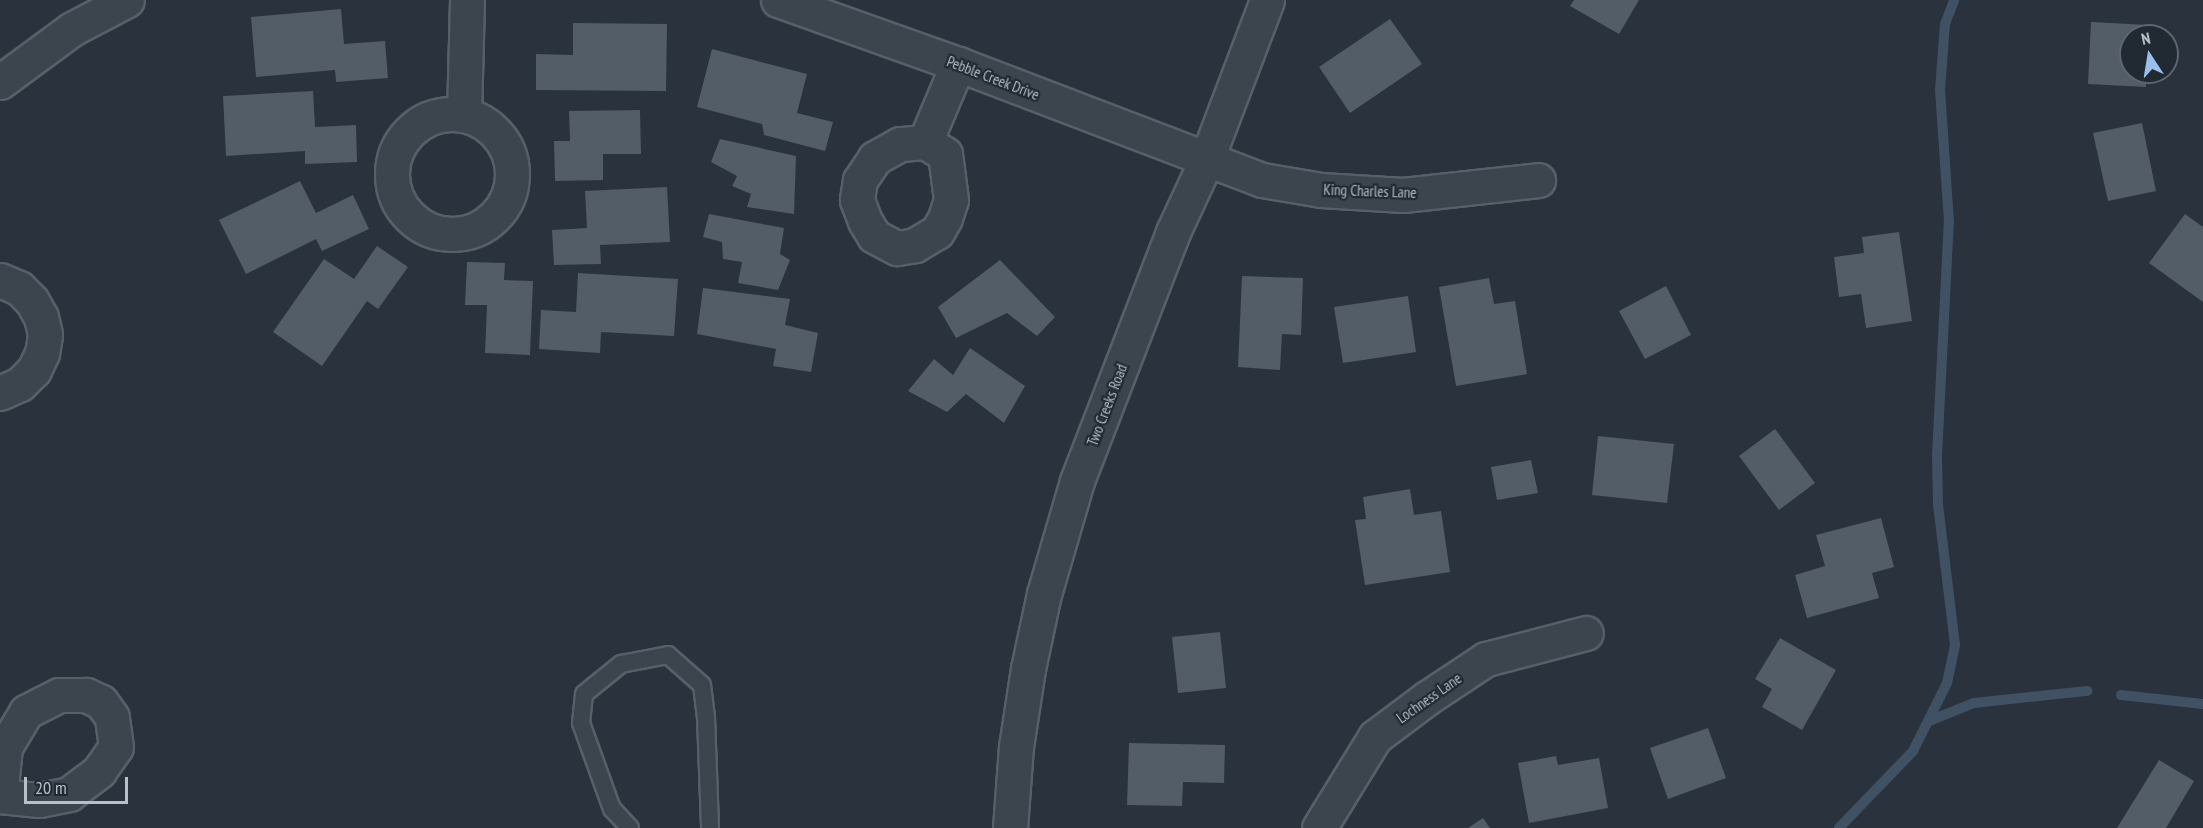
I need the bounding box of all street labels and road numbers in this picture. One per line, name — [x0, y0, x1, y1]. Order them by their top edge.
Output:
street label: Pebble Creek Drive — [944, 52, 1042, 104]
street label: King Charles Lane — [1323, 180, 1417, 202]
street label: Two Creeks Road — [1083, 362, 1131, 448]
street label: Lochness Lane — [1393, 669, 1465, 727]

